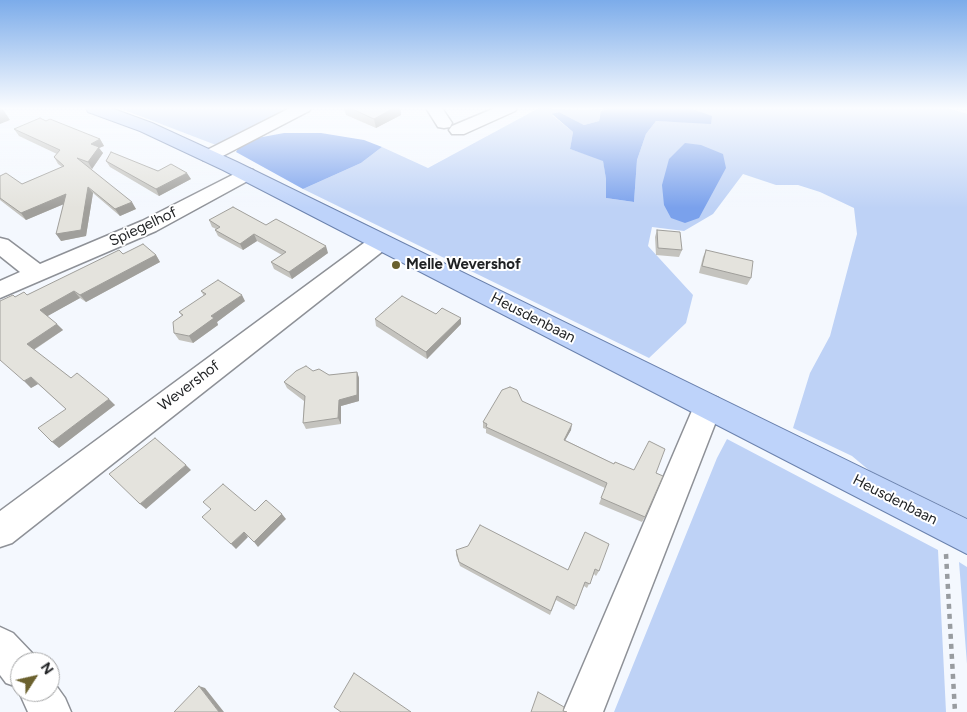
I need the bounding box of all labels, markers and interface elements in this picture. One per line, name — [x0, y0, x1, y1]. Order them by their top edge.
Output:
street label: Spiegelhof — [106, 203, 180, 251]
place label: Melle Wevershof — [406, 256, 521, 274]
marker: Melle Wevershof — [390, 259, 402, 271]
street label: Heusdenbaan — [488, 289, 578, 347]
street label: Wevershof — [155, 357, 223, 415]
street label: Heusdenbaan — [850, 471, 940, 529]
north arrow — [10, 652, 60, 702]
text: N — [37, 659, 57, 678]

